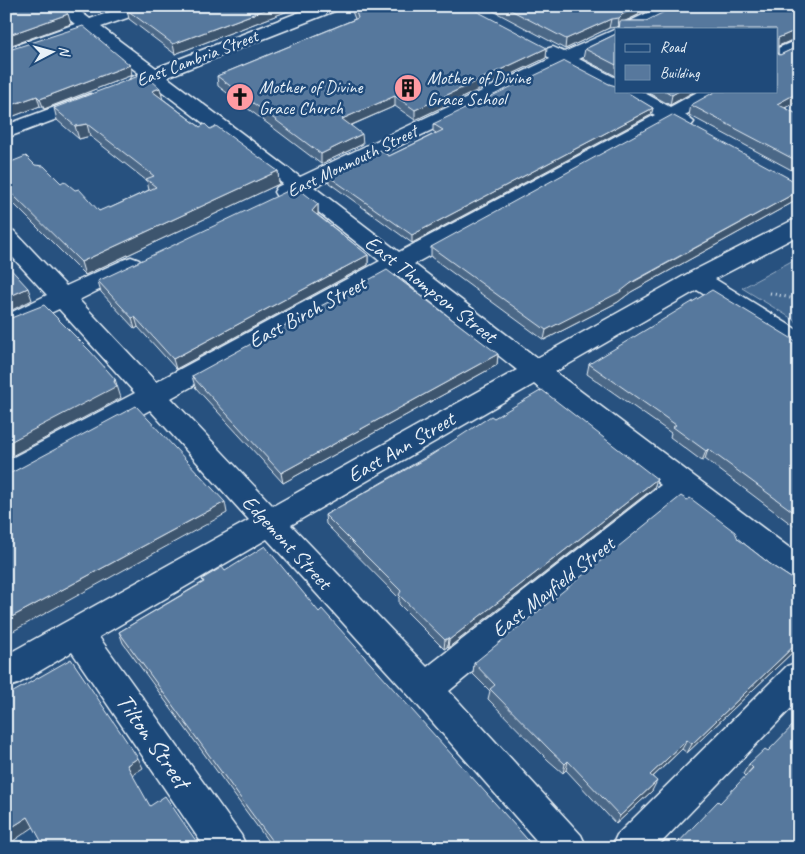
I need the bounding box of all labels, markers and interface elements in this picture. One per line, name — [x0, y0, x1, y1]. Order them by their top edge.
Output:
street label: East Cambria Street — [133, 24, 263, 91]
north arrow — [28, 28, 78, 78]
legend — [615, 28, 778, 92]
text: Road — [660, 38, 687, 57]
text: N — [56, 45, 74, 58]
text: Building — [660, 64, 700, 83]
place label: Mother of Divine Grace School — [427, 67, 532, 110]
building icon: Mother of Divine Grace School — [393, 73, 423, 103]
place label: Mother of Divine Grace Church — [259, 76, 364, 119]
church icon: Mother of Divine Grace Church — [225, 82, 255, 112]
street label: East Monmouth Street — [283, 119, 423, 202]
street label: East Thompson Street — [360, 229, 504, 350]
street label: East Birch Street — [244, 269, 372, 354]
street label: East Ann Street — [343, 405, 461, 488]
street label: Edgemont Street — [237, 489, 339, 596]
street label: East Mayfield Street — [486, 530, 621, 643]
street label: Tilton Street — [109, 687, 200, 798]

